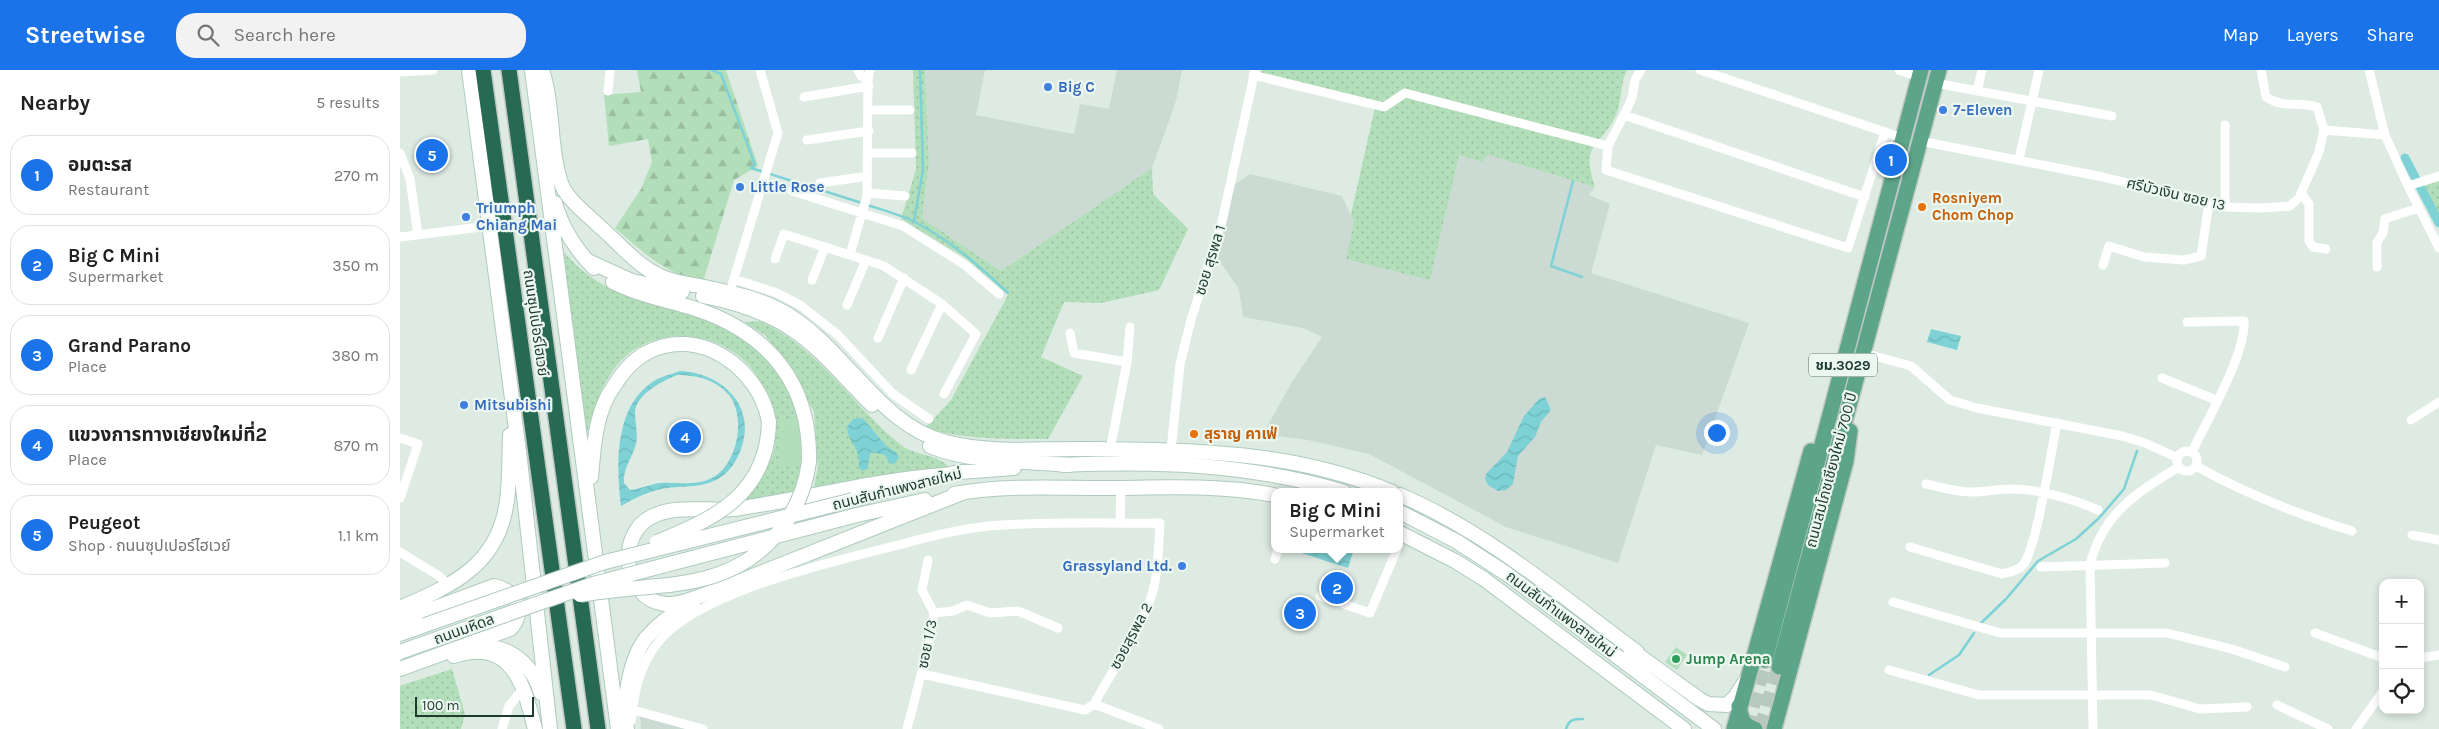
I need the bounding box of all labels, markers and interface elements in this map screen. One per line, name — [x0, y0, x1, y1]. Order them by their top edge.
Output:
search box — [176, 13, 526, 58]
text: Streetwise — [25, 21, 146, 49]
icon: search — [194, 21, 222, 49]
text: Search here — [234, 24, 336, 46]
text: Map — [2223, 24, 2259, 46]
text: Layers — [2287, 24, 2339, 46]
text: Share — [2367, 24, 2414, 46]
place label: Big C — [1058, 78, 1095, 96]
marker: Big C — [1042, 81, 1054, 93]
text: Nearby — [20, 91, 90, 115]
text: 5 results — [316, 93, 380, 112]
place label: 7-Eleven — [1953, 101, 2012, 119]
marker: 7-Eleven — [1937, 104, 1949, 116]
pin: 5 — [416, 136, 448, 174]
pin: 1 — [1875, 141, 1907, 179]
text: อมตะรส — [68, 154, 132, 176]
text: 1 — [34, 166, 40, 185]
text: 270 m — [334, 166, 379, 185]
street label: ศรีบัวเงิน ซอย 13 — [2125, 174, 2227, 214]
place label: Little Rose — [750, 178, 825, 196]
text: Restaurant — [68, 180, 149, 199]
marker: Little Rose — [734, 181, 746, 193]
place label: Rosniyem Chom Chop — [1932, 189, 2014, 224]
place label: Triumph Chiang Mai — [476, 199, 557, 234]
marker: Rosniyem Chom Chop — [1916, 201, 1928, 213]
marker: Triumph Chiang Mai — [460, 211, 472, 223]
street label: ซอย สุรพล 1 — [1191, 223, 1229, 297]
text: Big C Mini — [68, 245, 160, 267]
text: 2 — [32, 256, 42, 275]
text: 350 m — [332, 256, 379, 275]
text: Supermarket — [68, 267, 164, 286]
street label: ถนนซุปเปอร์ไฮเวย์ — [520, 269, 552, 378]
text: Grand Parano — [68, 335, 191, 357]
text: 3 — [32, 346, 42, 365]
text: 380 m — [331, 346, 379, 365]
road number: ชม.3029 — [1809, 354, 1877, 376]
text: Place — [68, 357, 107, 376]
street label: ถนนสมโภชเชียงใหม่ 700 ปี — [1802, 390, 1860, 550]
place label: Mitsubishi — [474, 396, 552, 414]
marker: Mitsubishi — [458, 399, 470, 411]
pin: 4 — [669, 418, 701, 456]
your location — [1704, 420, 1730, 446]
text: แขวงการทางเชียงใหม่ที่2 — [68, 424, 267, 446]
place label: สุราญ คาเฟ่ — [1204, 425, 1277, 443]
marker: สุราญ คาเฟ่ — [1188, 428, 1200, 440]
text: 4 — [32, 436, 42, 455]
text: 870 m — [333, 436, 379, 455]
text: Place — [68, 450, 107, 469]
street label: ถนนสันกำแพงสายใหม่ — [830, 464, 964, 514]
popup — [1271, 488, 1403, 553]
text: Big C Mini — [1289, 500, 1381, 522]
text: Peugeot — [68, 512, 140, 534]
text: Supermarket — [1289, 522, 1385, 541]
text: 5 — [32, 526, 42, 545]
text: 1.1 km — [338, 526, 379, 545]
text: Shop · ถนนซุปเปอร์ไฮเวย์ — [68, 536, 231, 555]
place label: Grassyland Ltd. — [1063, 557, 1172, 575]
marker: Grassyland Ltd. — [1176, 560, 1188, 572]
street label: ถนนสันกำแพงสายใหม่ — [1502, 567, 1620, 661]
pin: 2 — [1321, 569, 1353, 607]
map controls — [2379, 579, 2424, 714]
button: + — [2379, 579, 2424, 624]
pin: 3 — [1284, 594, 1316, 632]
street label: ซอยสุรพล 2 — [1106, 600, 1156, 672]
street label: ถนนมหิดล — [431, 610, 497, 648]
street label: ซอย 1/3 — [913, 618, 941, 670]
button: − — [2379, 624, 2424, 669]
place label: Jump Arena — [1686, 650, 1771, 668]
marker: Jump Arena — [1670, 653, 1682, 665]
button: locate — [2379, 669, 2424, 714]
scale bar — [415, 694, 534, 717]
text: 100 m — [422, 697, 460, 714]

